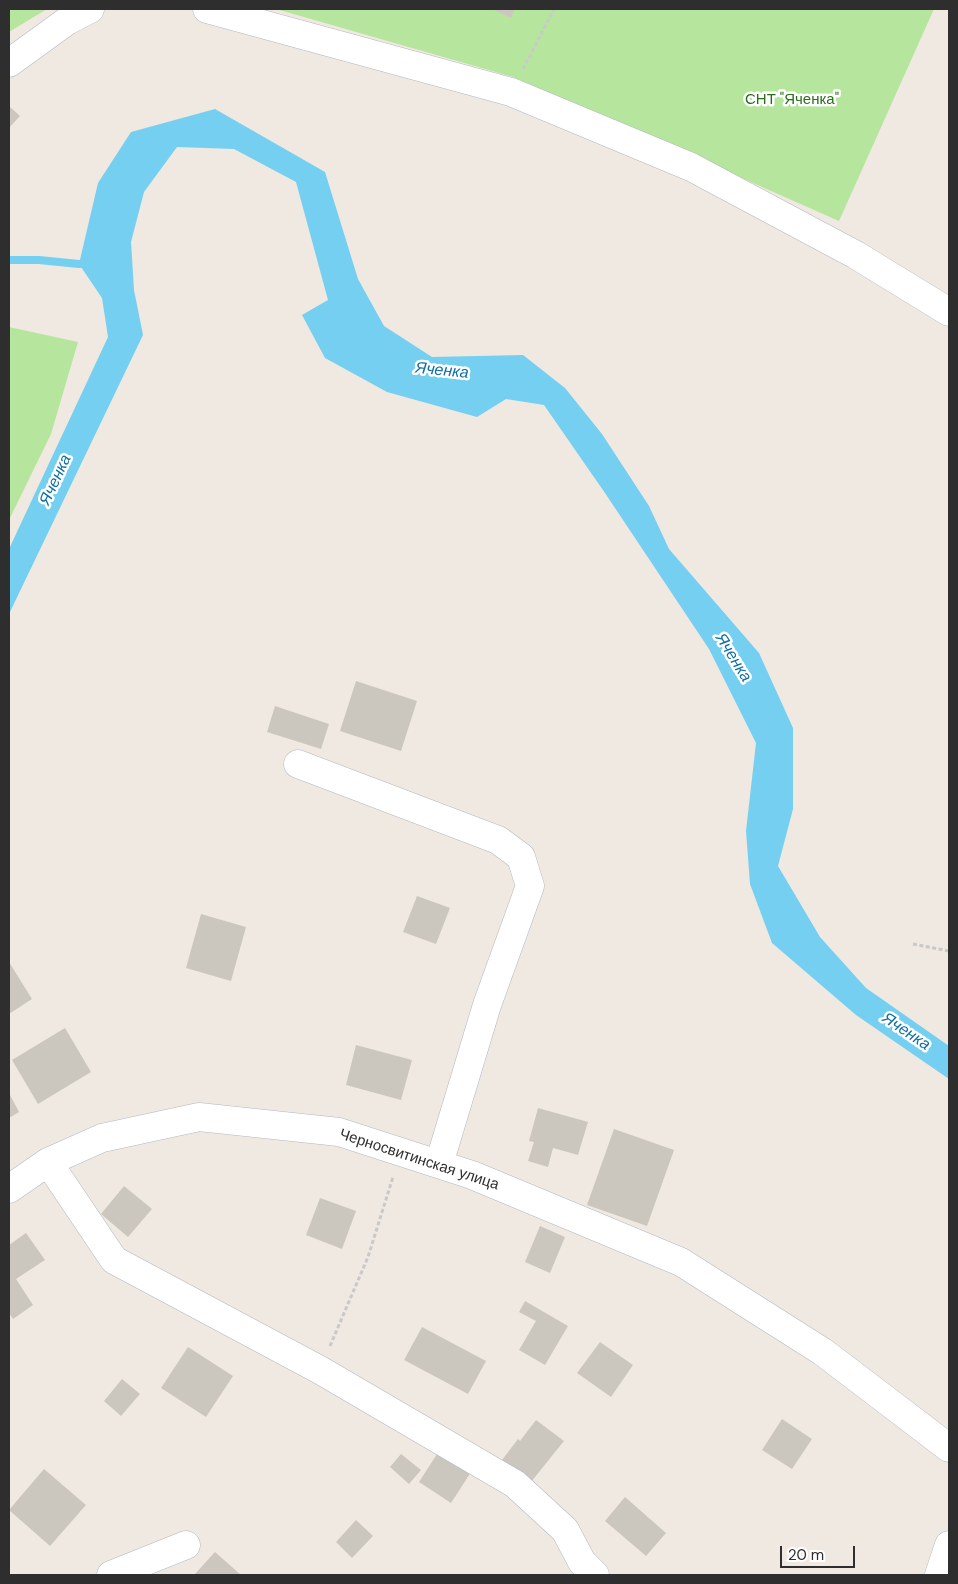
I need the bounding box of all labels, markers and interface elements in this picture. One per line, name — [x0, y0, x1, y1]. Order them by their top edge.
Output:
park label: СНТ "Яченка" — [745, 91, 839, 109]
water label: Яченка — [414, 359, 470, 383]
water label: Яченка — [36, 452, 76, 508]
water label: Яченка — [711, 630, 755, 686]
water label: Яченка — [879, 1009, 933, 1055]
street label: Черносвитинская улица — [337, 1126, 501, 1194]
scale bar — [783, 1536, 858, 1568]
text: 20 m — [788, 1545, 824, 1565]

